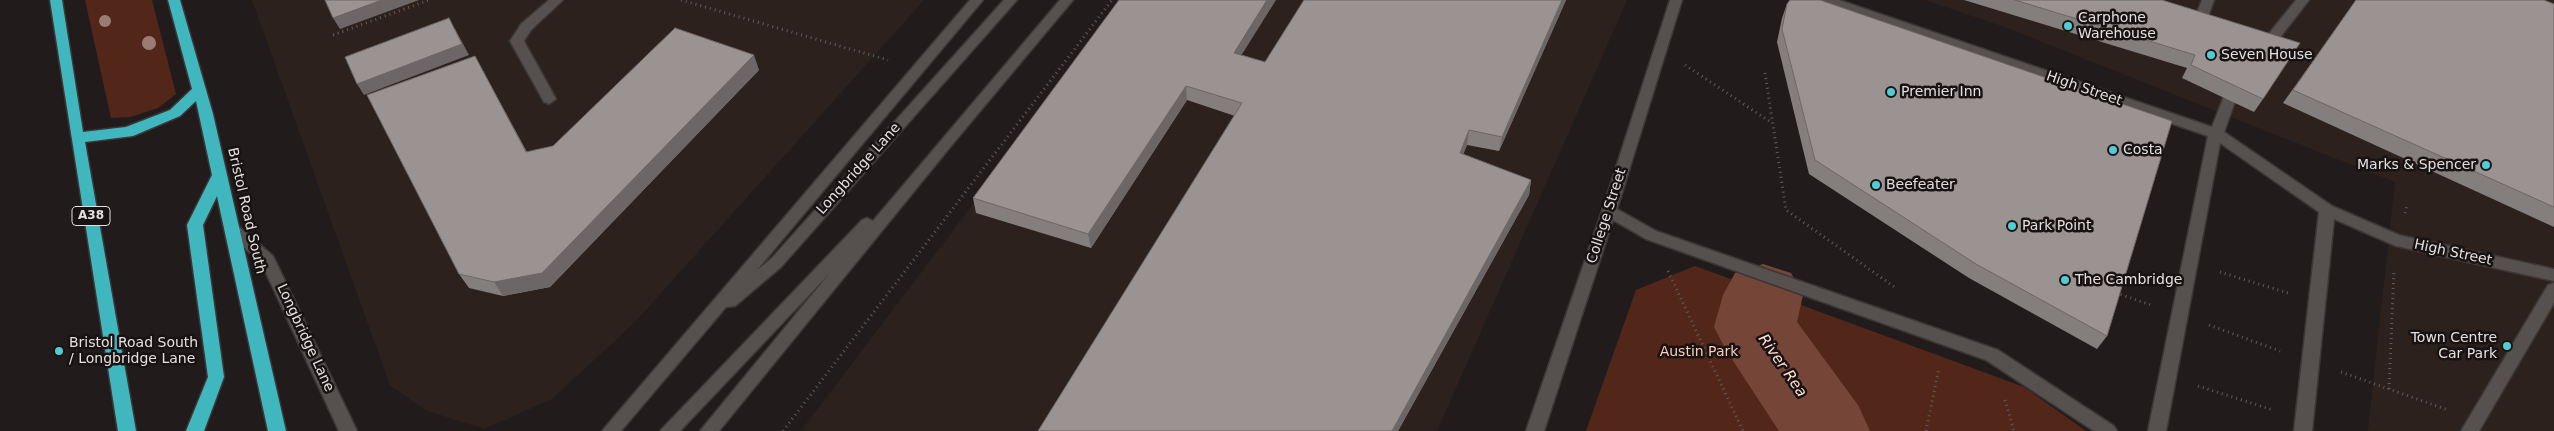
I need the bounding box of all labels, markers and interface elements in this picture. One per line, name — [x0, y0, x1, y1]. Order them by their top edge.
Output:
place label: Carphone Warehouse — [2078, 10, 2156, 42]
marker: Carphone Warehouse — [2062, 20, 2074, 32]
place label: Seven House — [2221, 47, 2313, 63]
marker: Seven House — [2205, 49, 2217, 61]
street label: High Street — [2044, 68, 2124, 110]
place label: Premier Inn — [1901, 84, 1981, 100]
marker: Premier Inn — [1885, 86, 1897, 98]
street label: Longbridge Lane — [814, 120, 904, 218]
place label: Costa — [2123, 142, 2163, 158]
marker: Costa — [2107, 144, 2119, 156]
street label: Bristol Road South — [223, 146, 269, 276]
place label: Marks & Spencer — [2357, 157, 2476, 173]
marker: Marks & Spencer — [2480, 159, 2492, 171]
street label: College Street — [1584, 166, 1630, 266]
place label: Beefeater — [1886, 177, 1955, 193]
marker: Beefeater — [1870, 179, 1882, 191]
road number: A38 — [72, 207, 110, 226]
place label: Park Point — [2022, 218, 2091, 234]
marker: Park Point — [2006, 220, 2018, 232]
street label: High Street — [2413, 237, 2493, 269]
place label: The Cambridge — [2075, 272, 2182, 288]
marker: The Cambridge — [2059, 274, 2071, 286]
street label: Longbridge Lane — [273, 281, 337, 395]
place label: Town Centre Car Park — [2411, 330, 2497, 362]
water label: River Rea — [1754, 331, 1810, 401]
place label: Bristol Road South / Longbridge Lane — [69, 335, 198, 368]
marker: Town Centre Car Park — [2501, 340, 2513, 352]
park label: Austin Park — [1660, 344, 1738, 360]
marker: Bristol Road South / Longbridge Lane — [53, 345, 65, 357]

